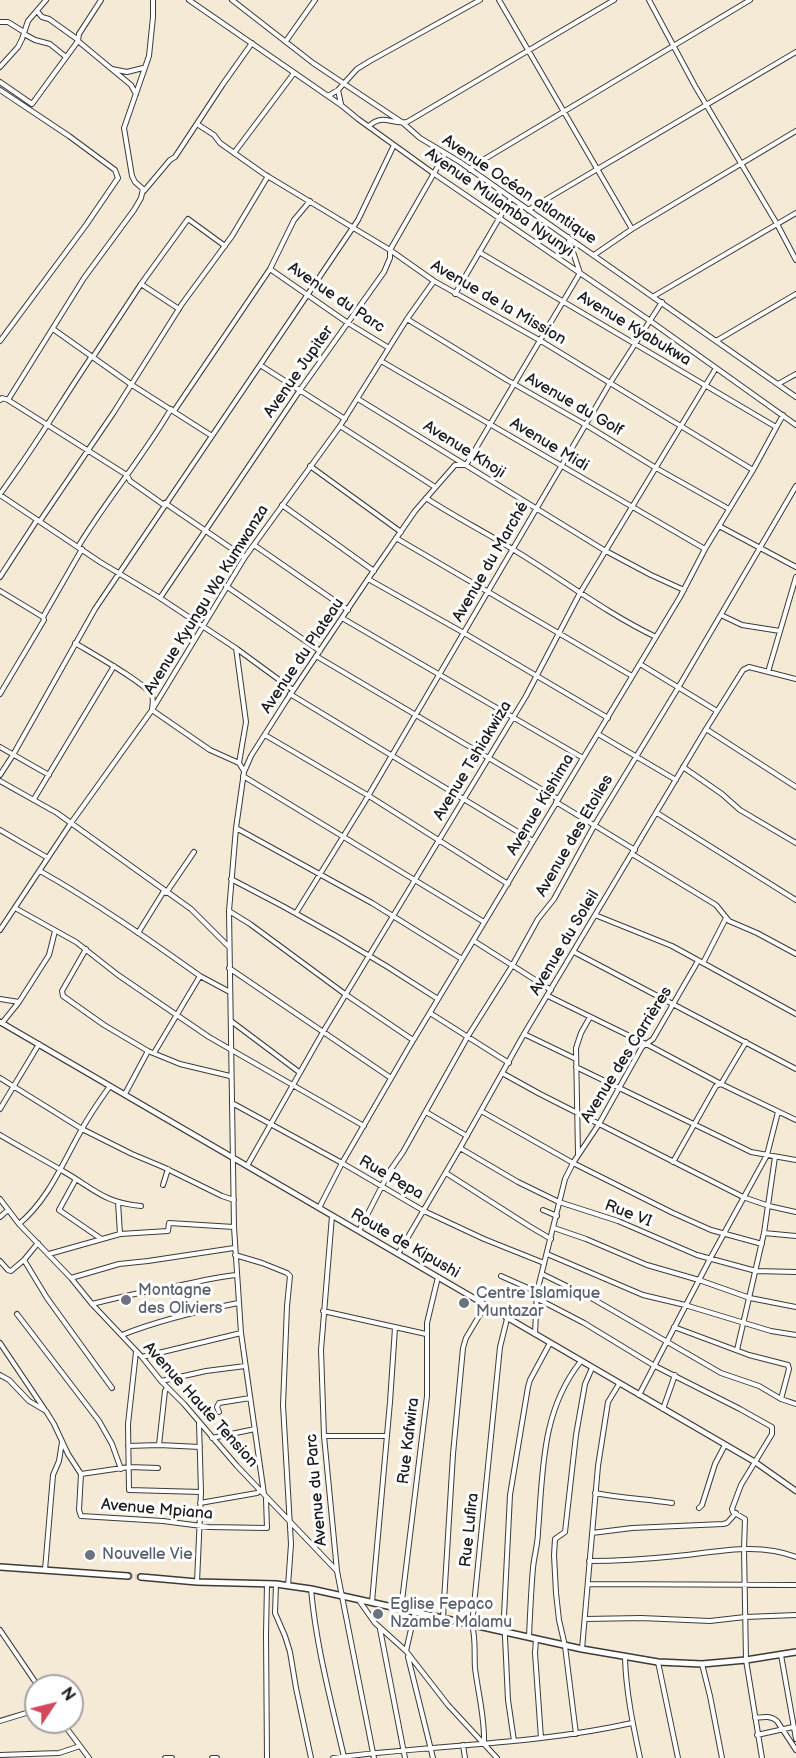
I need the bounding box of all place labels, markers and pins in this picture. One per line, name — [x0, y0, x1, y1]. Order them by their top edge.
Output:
place label: Montagne des Oliviers — [138, 1281, 222, 1319]
place label: Centre Islamique Muntazar — [476, 1284, 600, 1322]
marker: Montagne des Oliviers — [119, 1293, 133, 1307]
marker: Centre Islamique Muntazar — [457, 1296, 471, 1310]
place label: Nouvelle Vie — [102, 1545, 193, 1565]
marker: Nouvelle Vie — [83, 1548, 97, 1562]
place label: Eglise Fepaco Nzambe Malamu — [390, 1595, 512, 1633]
marker: Eglise Fepaco Nzambe Malamu — [371, 1607, 385, 1621]

